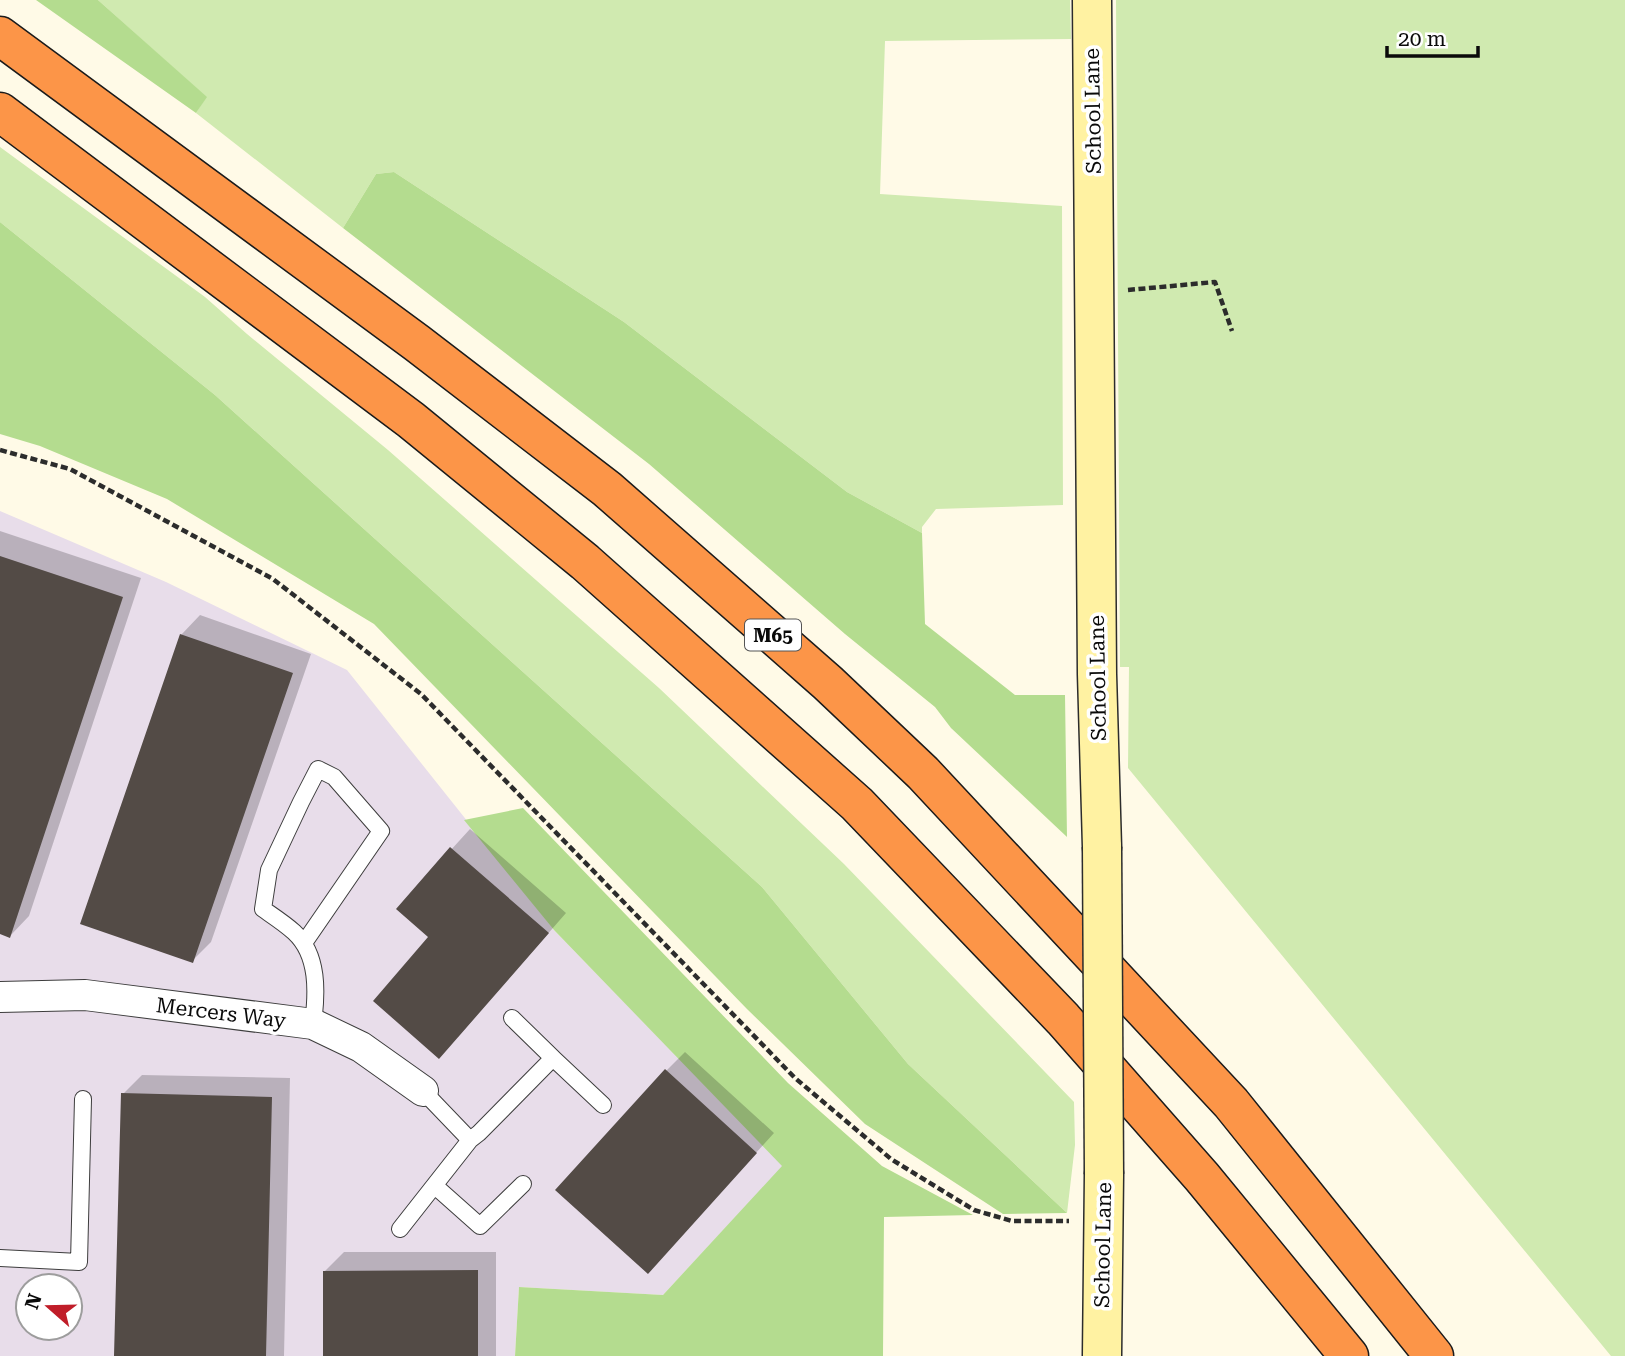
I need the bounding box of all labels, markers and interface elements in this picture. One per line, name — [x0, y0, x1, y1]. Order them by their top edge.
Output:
scale bar — [1387, 14, 1478, 58]
text: 20 m — [1398, 27, 1446, 51]
street label: School Lane — [1080, 48, 1106, 174]
street label: School Lane — [1085, 615, 1111, 741]
road number: M65 — [745, 620, 801, 650]
street label: Mercers Way — [155, 993, 288, 1033]
street label: School Lane — [1090, 1182, 1116, 1308]
north arrow — [14, 1272, 84, 1342]
text: N — [20, 1290, 47, 1312]

